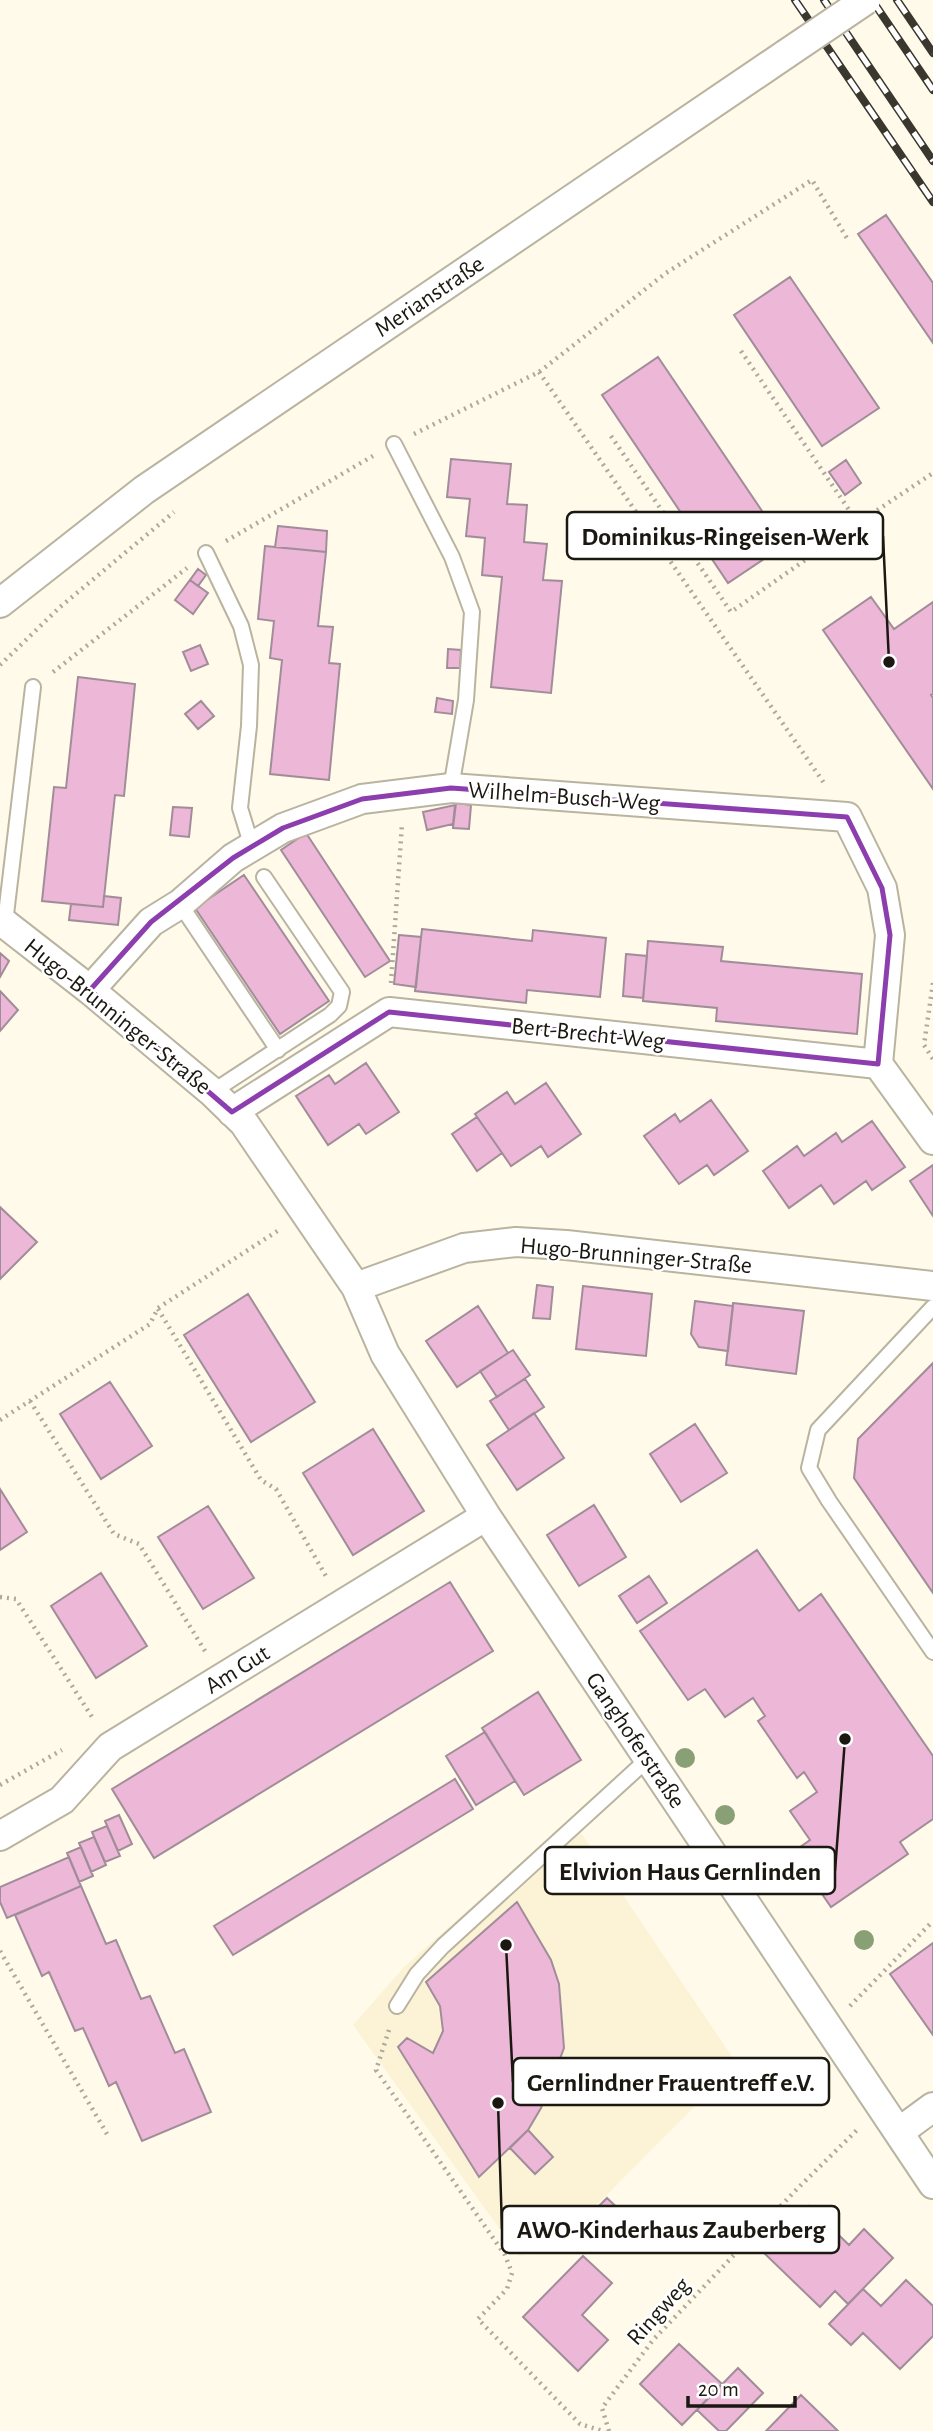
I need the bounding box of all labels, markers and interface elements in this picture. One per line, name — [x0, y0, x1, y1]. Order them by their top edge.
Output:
street label: Merianstraße — [371, 252, 488, 342]
callout: Dominikus-Ringeisen-Werk — [567, 512, 883, 559]
text: Dominikus-Ringeisen-Werk — [581, 524, 869, 550]
street label: Wilhelm-Busch-Weg — [467, 778, 661, 816]
street label: Hugo-Brunninger-Straße — [19, 934, 215, 1099]
street label: Bert-Brecht-Weg — [510, 1014, 666, 1054]
street label: Hugo-Brunninger-Straße — [519, 1234, 753, 1278]
street label: Am Gut — [201, 1641, 274, 1699]
street label: Ganghoferstraße — [581, 1668, 689, 1813]
callout: Elvivion Haus Gernlinden — [545, 1847, 835, 1894]
text: Elvivion Haus Gernlinden — [559, 1859, 821, 1885]
callout: Gernlindner Frauentreff e.V. — [513, 2058, 829, 2105]
text: Gernlindner Frauentreff e.V. — [527, 2070, 815, 2096]
callout: AWO-Kinderhaus Zauberberg — [502, 2206, 839, 2253]
text: AWO-Kinderhaus Zauberberg — [517, 2217, 826, 2243]
street label: Ringweg — [623, 2273, 695, 2350]
scale bar — [688, 2364, 795, 2408]
text: 20 m — [698, 2379, 739, 2400]

